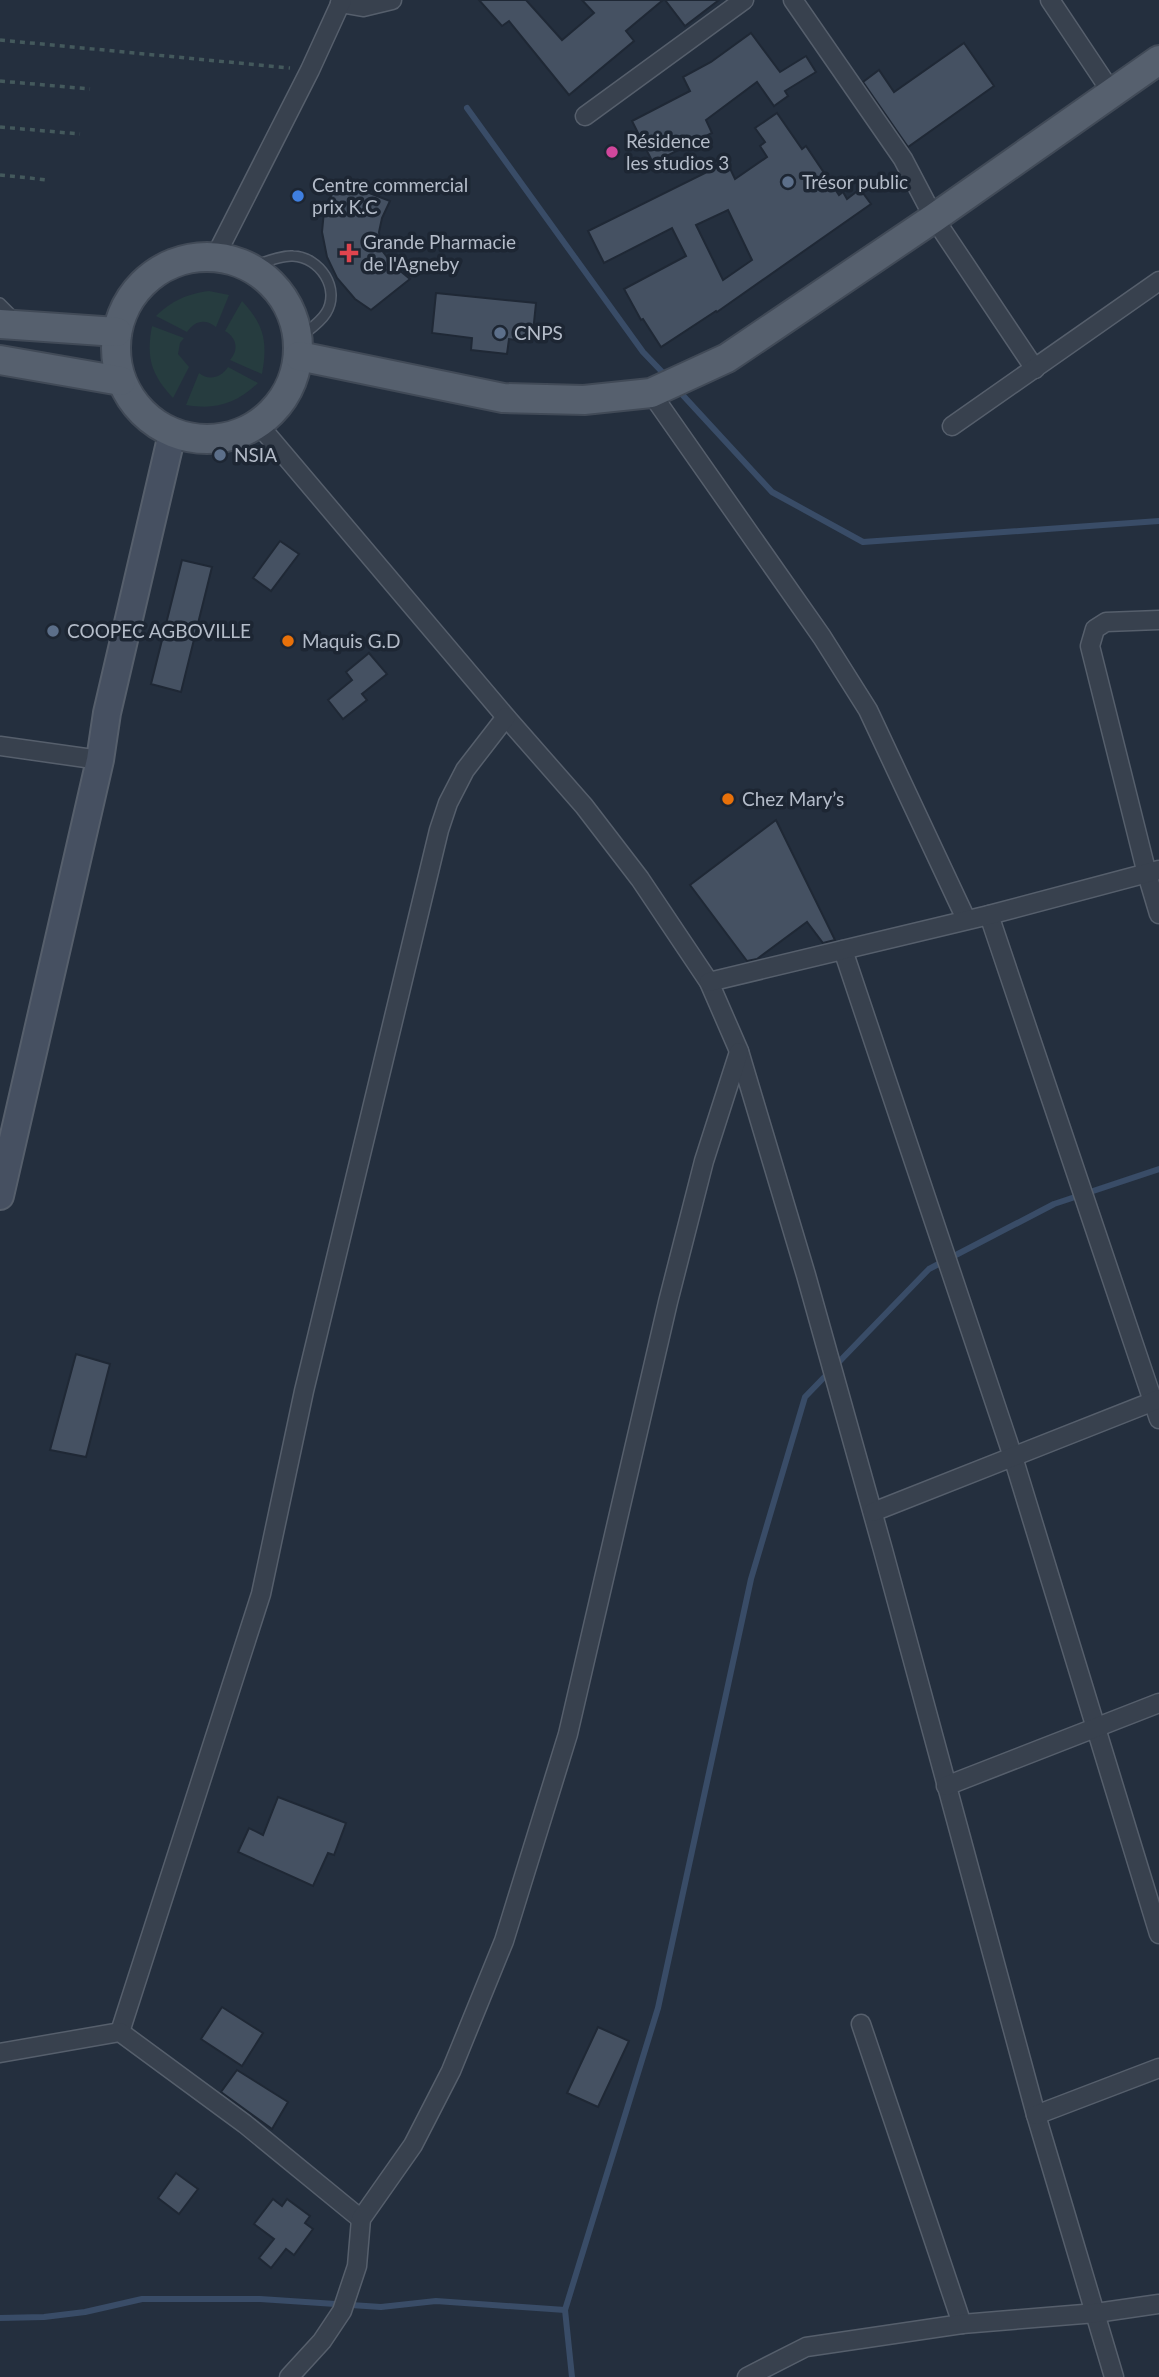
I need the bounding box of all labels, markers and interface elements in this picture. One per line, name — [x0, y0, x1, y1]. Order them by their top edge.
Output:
place label: Résidence les studios 3 — [626, 129, 729, 174]
marker: Résidence les studios 3 — [604, 144, 620, 160]
place label: Trésor public — [802, 170, 908, 193]
place label: Centre commercial prix K.C — [312, 173, 468, 218]
marker: Trésor public — [780, 174, 796, 190]
marker: Centre commercial prix K.C — [290, 188, 306, 204]
place label: Grande Pharmacie de l'Agneby — [363, 230, 516, 275]
marker: Grande Pharmacie de l'Agneby — [341, 245, 357, 261]
place label: CNPS — [514, 321, 563, 344]
marker: CNPS — [492, 325, 508, 341]
place label: NSIA — [234, 443, 277, 466]
marker: NSIA — [212, 447, 228, 463]
place label: COOPEC AGBOVILLE — [67, 619, 251, 642]
marker: COOPEC AGBOVILLE — [45, 623, 61, 639]
place label: Maquis G.D — [302, 629, 401, 652]
marker: Maquis G.D — [280, 633, 296, 649]
place label: Chez Mary’s — [742, 787, 844, 810]
marker: Chez Mary’s — [720, 791, 736, 807]

